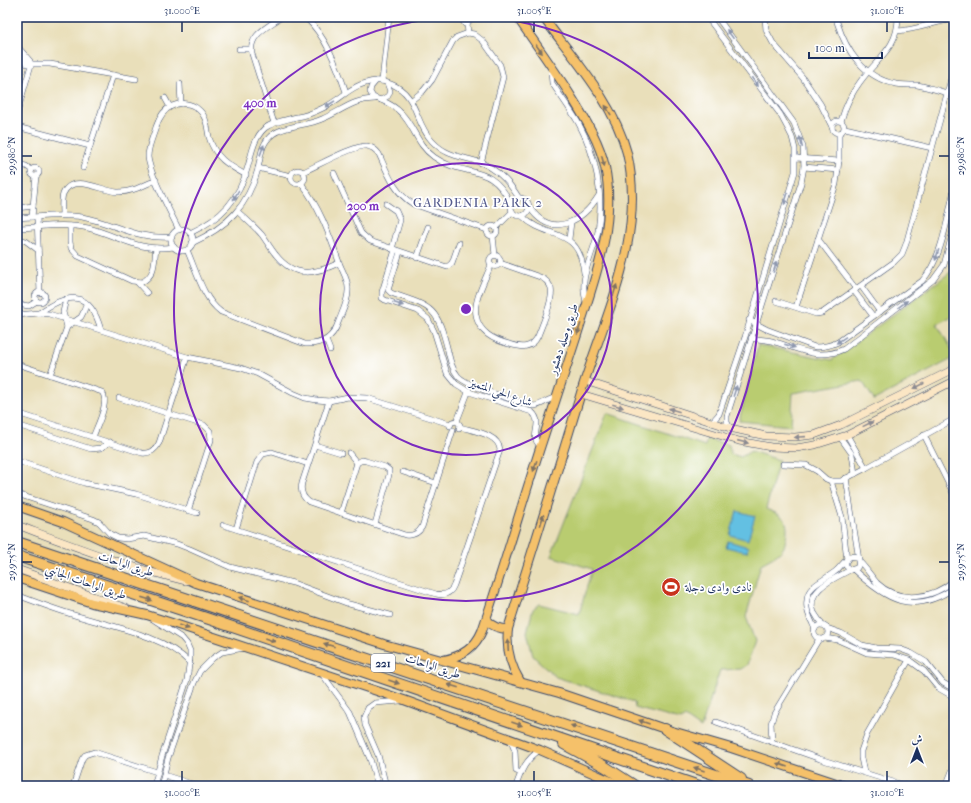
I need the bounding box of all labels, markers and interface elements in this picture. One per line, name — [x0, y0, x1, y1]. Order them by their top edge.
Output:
text: 31.000°E — [164, 5, 200, 17]
text: 31.005°E — [517, 5, 551, 17]
text: 31.010°E — [870, 5, 904, 17]
one-way arrow — [726, 29, 734, 40]
scale bar — [809, 34, 882, 60]
text: 100 m — [815, 41, 845, 55]
one-way arrow — [535, 43, 543, 54]
one-way arrow — [751, 76, 760, 87]
text: 400 m — [243, 96, 277, 111]
one-way arrow — [325, 100, 335, 108]
one-way arrow — [605, 104, 612, 116]
text: 29.980°N — [6, 136, 18, 176]
one-way arrow — [798, 136, 804, 148]
text: 29.980°N — [955, 136, 967, 176]
one-way arrow — [260, 143, 266, 155]
one-way arrow — [600, 155, 606, 167]
one-way arrow — [233, 189, 240, 201]
one-way arrow — [783, 193, 789, 205]
district label: GARDENIA PARK 2 — [413, 195, 543, 210]
text: 200 m — [347, 199, 380, 213]
one-way arrow — [934, 250, 940, 262]
one-way arrow — [772, 261, 778, 273]
one-way arrow — [613, 283, 619, 295]
one-way arrow — [897, 300, 908, 308]
one-way arrow — [392, 301, 404, 307]
street label: طريق وصله دهشور — [545, 301, 582, 378]
centre of rings — [459, 302, 473, 316]
one-way arrow — [576, 323, 582, 335]
one-way arrow — [836, 336, 846, 344]
one-way arrow — [784, 344, 796, 350]
street label: شارع الحي المتميز — [464, 374, 534, 414]
one-way arrow — [913, 383, 925, 389]
one-way arrow — [732, 385, 738, 397]
one-way arrow — [613, 403, 625, 409]
one-way arrow — [668, 407, 680, 413]
one-way arrow — [862, 421, 874, 427]
one-way arrow — [794, 433, 806, 440]
one-way arrow — [737, 439, 749, 445]
one-way arrow — [531, 460, 537, 472]
one-way arrow — [539, 514, 545, 526]
text: 29.975°N — [6, 543, 18, 581]
text: 29.975°N — [955, 543, 967, 581]
street label: طريق الواحات — [96, 549, 155, 580]
street label: طريق الواحات الجانبي — [42, 562, 129, 606]
sports icon: نادى وادى دجلة — [660, 576, 682, 598]
place label: نادى وادى دجلة — [684, 580, 751, 595]
one-way arrow — [238, 595, 250, 601]
one-way arrow — [142, 596, 154, 602]
one-way arrow — [178, 625, 190, 631]
one-way arrow — [265, 638, 277, 644]
one-way arrow — [505, 638, 511, 651]
one-way arrow — [323, 642, 335, 648]
street label: طريق الواحات — [403, 651, 462, 682]
road number: 221 — [371, 654, 395, 672]
one-way arrow — [388, 679, 400, 685]
one-way arrow — [446, 683, 458, 689]
one-way arrow — [638, 718, 650, 724]
one-way arrow — [511, 721, 523, 727]
one-way arrow — [570, 724, 582, 730]
north arrow — [897, 729, 937, 769]
text: ش — [912, 733, 923, 746]
one-way arrow — [775, 762, 787, 768]
one-way arrow — [693, 766, 705, 772]
text: 31.000°E — [164, 787, 200, 799]
text: 31.005°E — [517, 787, 551, 799]
text: 31.010°E — [870, 787, 904, 799]

